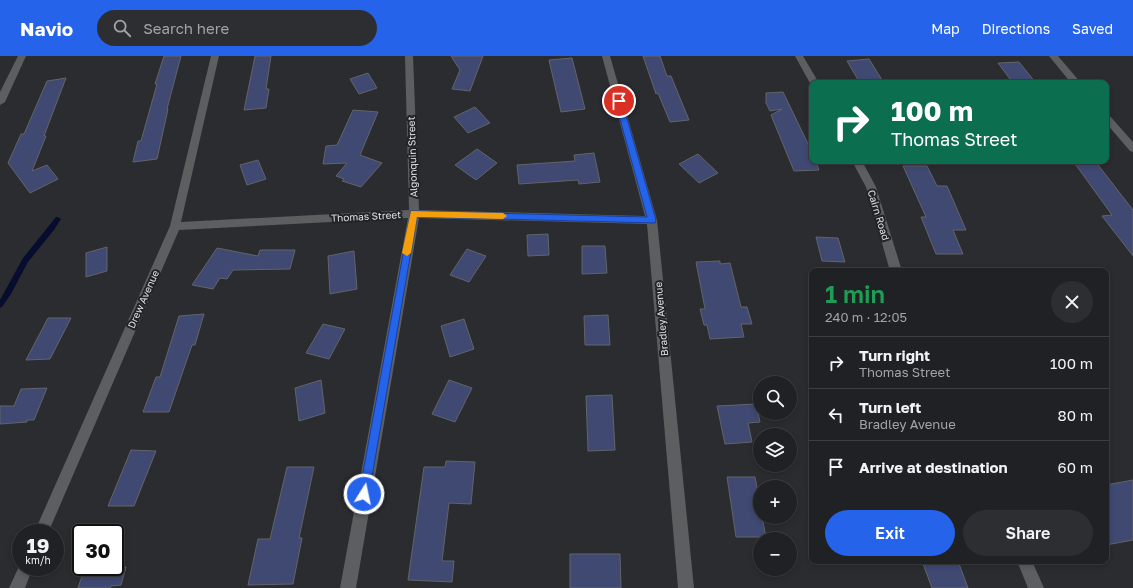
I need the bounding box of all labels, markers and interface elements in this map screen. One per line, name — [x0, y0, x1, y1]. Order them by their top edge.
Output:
search box — [97, 10, 377, 46]
text: Navio — [20, 17, 73, 40]
icon: search — [111, 17, 133, 39]
text: Search here — [143, 19, 229, 37]
text: Map — [931, 20, 960, 37]
text: Directions — [982, 20, 1050, 37]
text: Saved — [1072, 20, 1113, 37]
pin — [602, 84, 636, 118]
icon: arrive — [608, 90, 630, 112]
text: 100 m — [891, 94, 973, 127]
icon: right — [825, 96, 877, 148]
street label: Algonquin Street — [405, 116, 419, 198]
text: Thomas Street — [891, 128, 1017, 150]
street label: Cairn Road — [866, 188, 892, 242]
street label: Thomas Street — [331, 208, 401, 224]
street label: Drew Avenue — [125, 268, 161, 330]
text: 1 min — [825, 279, 885, 308]
street label: Bradley Avenue — [652, 281, 670, 357]
button: close — [1051, 281, 1093, 323]
text: 240 m · 12:05 — [825, 309, 907, 325]
text: Turn right — [859, 346, 930, 364]
icon: right — [825, 352, 847, 374]
text: 100 m — [1050, 354, 1093, 372]
text: Thomas Street — [859, 364, 950, 380]
map controls — [753, 376, 797, 576]
button: search — [753, 376, 797, 420]
text: Turn left — [859, 398, 921, 416]
icon: left — [825, 404, 847, 426]
text: 80 m — [1058, 406, 1093, 424]
text: Bradley Avenue — [859, 416, 956, 432]
button: layers — [753, 428, 797, 472]
icon: arrive — [825, 456, 847, 478]
text: Arrive at destination — [859, 458, 1008, 476]
text: 60 m — [1058, 458, 1093, 476]
position arrow — [343, 473, 385, 515]
button: + — [753, 480, 797, 524]
button: Exit — [825, 510, 955, 556]
button: Share — [963, 510, 1093, 556]
speed limit sign: 30 — [72, 524, 124, 576]
button: − — [753, 532, 797, 576]
text: 19 — [26, 533, 49, 557]
text: km/h — [25, 554, 51, 566]

